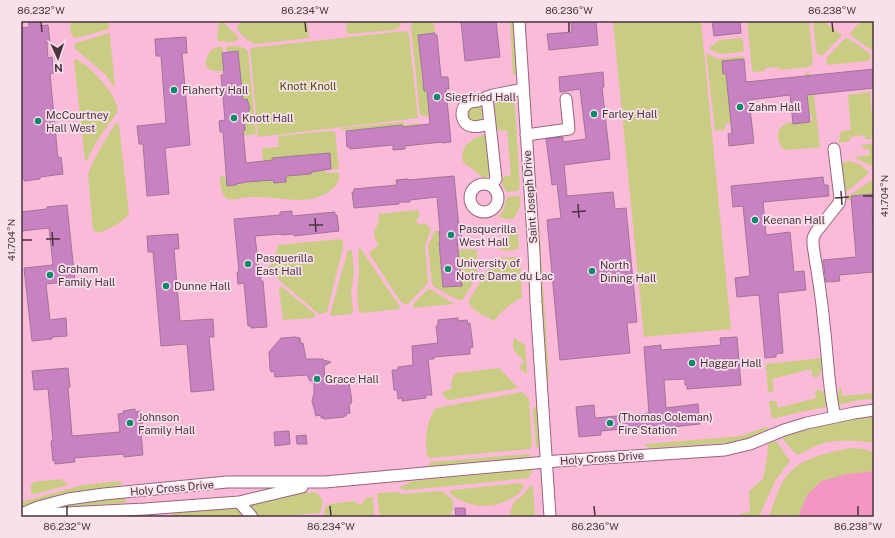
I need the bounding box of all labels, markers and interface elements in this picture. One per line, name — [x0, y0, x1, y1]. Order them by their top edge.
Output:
text: 86.232°W — [17, 4, 65, 16]
text: 86.234°W — [281, 4, 329, 16]
text: 86.236°W — [545, 4, 593, 16]
text: 86.238°W — [808, 4, 856, 16]
north arrow — [38, 38, 78, 78]
text: N — [54, 62, 63, 74]
park label: Knott Knoll — [279, 80, 337, 92]
place label: Flaherty Hall — [182, 84, 248, 96]
marker: Flaherty Hall — [169, 85, 179, 95]
place label: Siegfried Hall — [445, 91, 516, 103]
marker: Siegfried Hall — [432, 92, 442, 102]
place label: Zahm Hall — [748, 101, 801, 113]
marker: Zahm Hall — [735, 102, 745, 112]
place label: Farley Hall — [602, 108, 658, 120]
place label: McCourtney Hall West — [46, 109, 109, 134]
marker: Farley Hall — [589, 109, 599, 119]
place label: Knott Hall — [242, 112, 293, 124]
marker: Knott Hall — [229, 113, 239, 123]
marker: McCourtney Hall West — [33, 116, 43, 126]
street label: Saint Joseph Drive — [521, 150, 539, 244]
text: 41.704°N — [878, 175, 890, 217]
place label: Keenan Hall — [763, 214, 825, 226]
marker: Keenan Hall — [750, 215, 760, 225]
text: 41.704°N — [5, 219, 17, 261]
place label: Pasquerilla West Hall — [459, 223, 516, 248]
marker: Pasquerilla West Hall — [446, 230, 456, 240]
place label: Pasquerilla East Hall — [256, 252, 313, 277]
place label: University of Notre Dame du Lac — [456, 257, 553, 282]
marker: Pasquerilla East Hall — [243, 259, 253, 269]
place label: North Dining Hall — [600, 259, 656, 284]
place label: Graham Family Hall — [58, 263, 115, 288]
marker: University of Notre Dame du Lac — [443, 264, 453, 274]
marker: North Dining Hall — [587, 266, 597, 276]
marker: Graham Family Hall — [45, 270, 55, 280]
place label: Dunne Hall — [174, 280, 231, 292]
marker: Dunne Hall — [161, 281, 171, 291]
place label: Haggar Hall — [700, 357, 762, 369]
marker: Haggar Hall — [687, 358, 697, 368]
place label: Grace Hall — [325, 373, 379, 385]
marker: Grace Hall — [312, 374, 322, 384]
place label: Johnson Family Hall — [138, 411, 195, 436]
place label: (Thomas Coleman) Fire Station — [618, 411, 713, 436]
marker: Johnson Family Hall — [125, 418, 135, 428]
marker: (Thomas Coleman) Fire Station — [605, 418, 615, 428]
street label: Holy Cross Drive — [560, 449, 644, 467]
street label: Holy Cross Drive — [130, 478, 214, 498]
text: 86.232°W — [43, 520, 91, 532]
text: 86.234°W — [307, 520, 355, 532]
text: 86.236°W — [571, 520, 619, 532]
text: 86.238°W — [834, 520, 882, 532]

